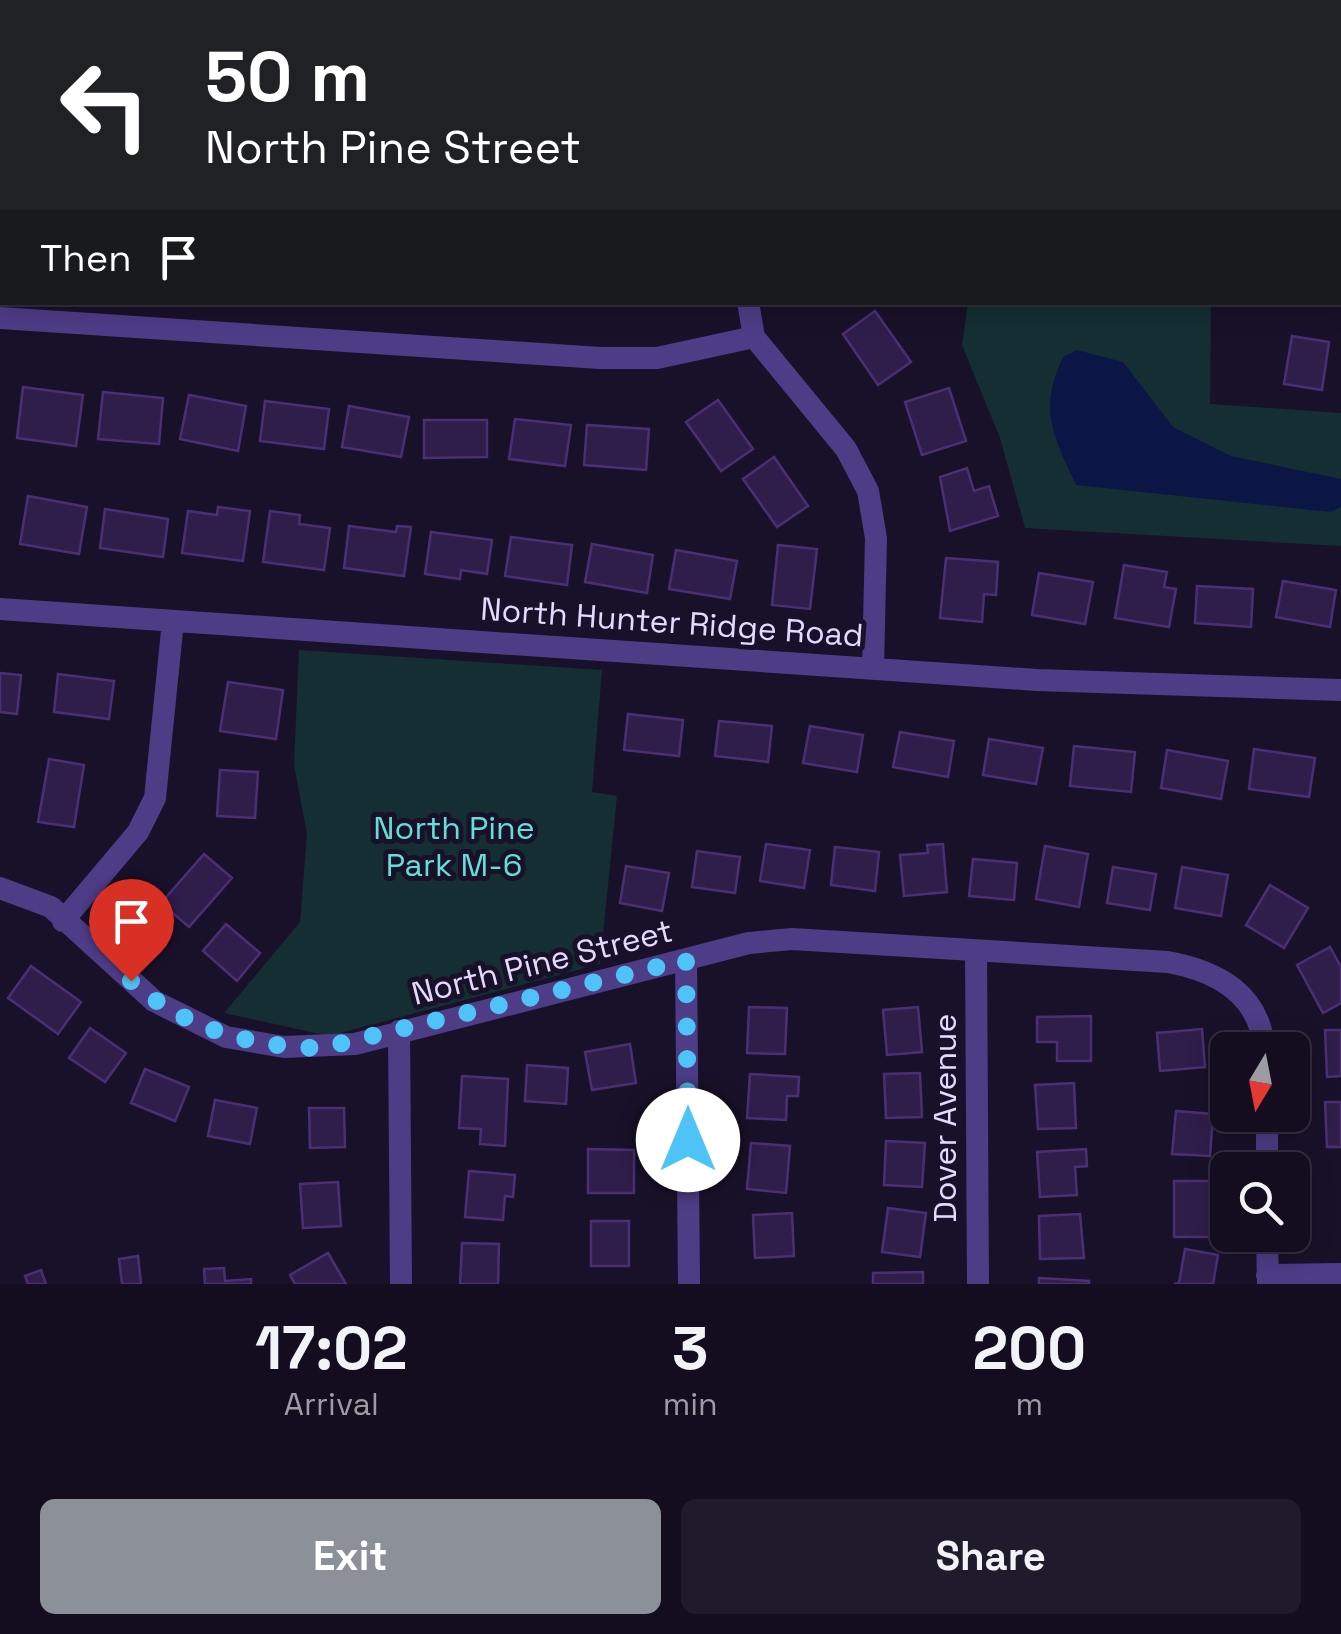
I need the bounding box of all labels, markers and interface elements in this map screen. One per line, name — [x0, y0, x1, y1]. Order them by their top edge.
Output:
text: 50 m — [205, 32, 370, 121]
icon: left — [40, 40, 170, 170]
text: North Pine Street — [205, 119, 581, 176]
icon: arrive — [151, 230, 206, 285]
text: Then — [40, 234, 131, 282]
street label: North Hunter Ridge Road — [479, 589, 865, 655]
park label: North Pine Park M-6 — [373, 808, 535, 885]
pin — [89, 879, 174, 982]
icon: arrive — [104, 894, 159, 949]
street label: North Pine Street — [407, 910, 677, 1014]
street label: Dover Avenue — [925, 1014, 965, 1222]
north arrow — [1210, 1032, 1310, 1132]
map controls — [1210, 1032, 1310, 1252]
position arrow — [636, 1088, 740, 1192]
button: search — [1210, 1152, 1310, 1252]
text: 17:02 — [255, 1310, 408, 1387]
text: 3 — [672, 1310, 708, 1387]
text: 200 — [973, 1310, 1086, 1387]
text: Arrival — [284, 1384, 379, 1424]
text: min — [663, 1384, 718, 1424]
text: m — [1016, 1384, 1043, 1424]
button: Exit — [40, 1499, 661, 1614]
button: Share — [681, 1499, 1301, 1614]

